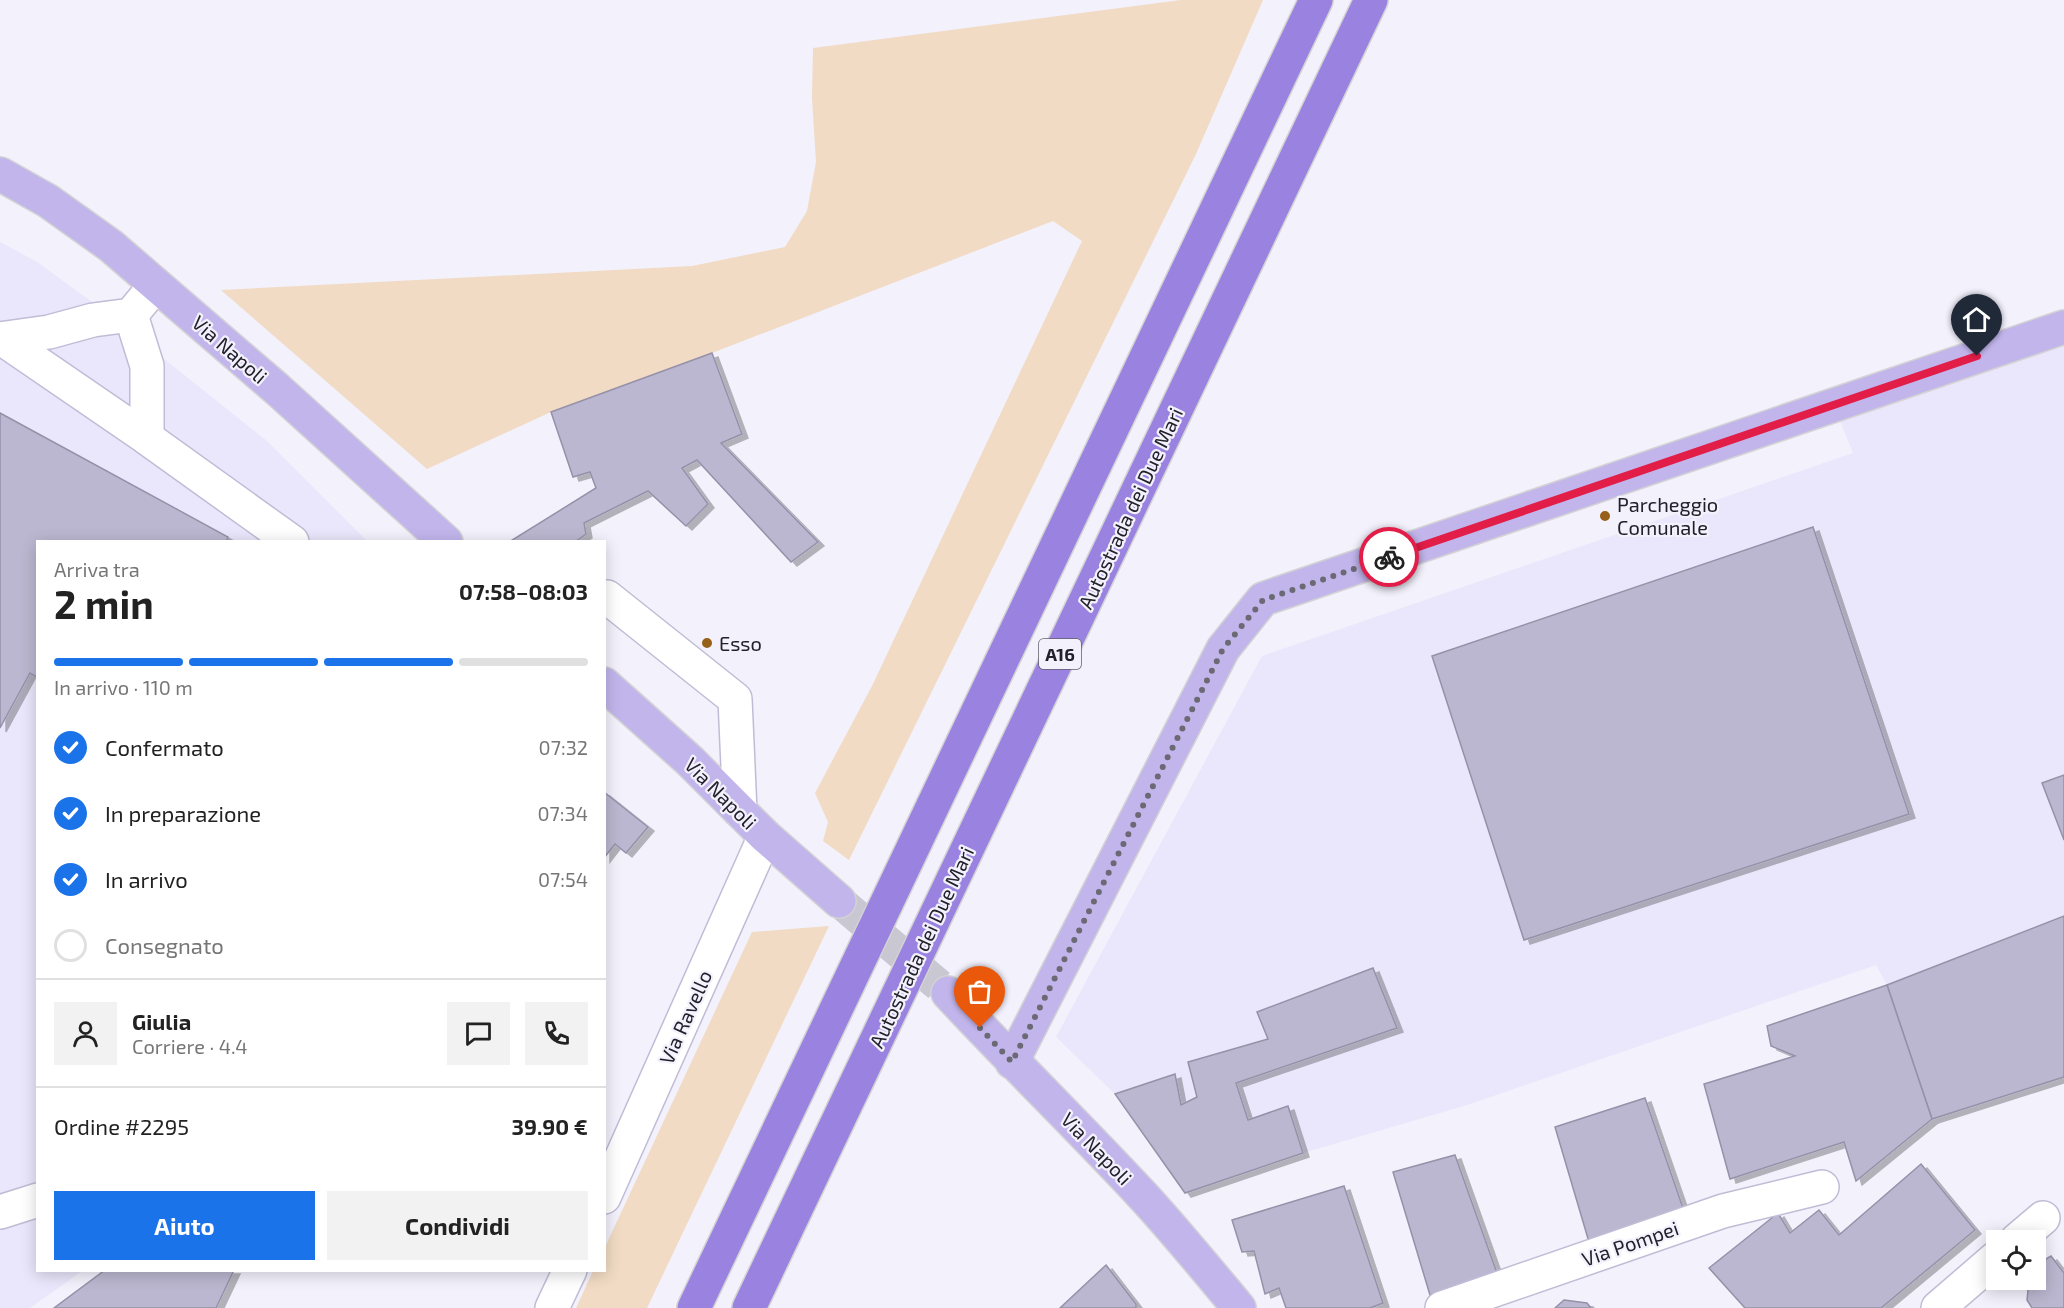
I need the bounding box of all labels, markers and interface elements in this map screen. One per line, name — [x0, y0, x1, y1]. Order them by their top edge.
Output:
pin — [1951, 294, 2002, 356]
icon: home — [1960, 303, 1993, 336]
street label: Via Napoli — [188, 310, 272, 388]
street label: Autostrada dei Due Mari — [1073, 403, 1187, 613]
place label: Parcheggio Comunale — [1617, 492, 1718, 539]
marker: Parcheggio Comunale — [1598, 509, 1612, 523]
courier — [1359, 527, 1419, 587]
icon: bike — [1373, 541, 1406, 574]
text: Arriva tra — [54, 557, 140, 581]
text: 07:58–08:03 — [459, 578, 588, 604]
text: 2 min — [54, 580, 154, 627]
place label: Esso — [719, 631, 762, 655]
marker: Esso — [700, 636, 714, 650]
road number: A16 — [1039, 639, 1081, 669]
text: In arrivo · 110 m — [54, 675, 193, 699]
icon: check — [54, 731, 87, 764]
text: Confermato — [105, 734, 224, 760]
text: 07:32 — [539, 735, 588, 759]
street label: Via Napoli — [680, 752, 762, 834]
icon: check — [54, 797, 87, 830]
text: In preparazione — [105, 800, 261, 826]
text: 07:34 — [538, 801, 588, 825]
street label: Autostrada dei Due Mari — [864, 842, 978, 1052]
icon: check — [54, 863, 87, 896]
text: In arrivo — [105, 866, 188, 892]
text: 07:54 — [538, 867, 588, 891]
text: Consegnato — [105, 932, 224, 958]
street label: Via Ravello — [654, 966, 716, 1068]
pin — [954, 966, 1005, 1028]
icon: bag — [963, 975, 996, 1008]
button: person — [54, 1002, 117, 1065]
button: chat — [447, 1002, 510, 1065]
button: phone — [525, 1002, 588, 1065]
text: Giulia — [132, 1008, 191, 1034]
text: Corriere · 4.4 — [132, 1034, 248, 1058]
street label: Via Napoli — [1057, 1107, 1137, 1189]
text: Ordine #2295 — [54, 1113, 189, 1139]
text: 39.90 € — [511, 1113, 588, 1139]
button: Aiuto — [54, 1191, 315, 1260]
button: Condividi — [327, 1191, 588, 1260]
street label: Via Pompei — [1579, 1215, 1681, 1271]
map controls — [1986, 1230, 2046, 1290]
button: locate — [1986, 1230, 2046, 1290]

